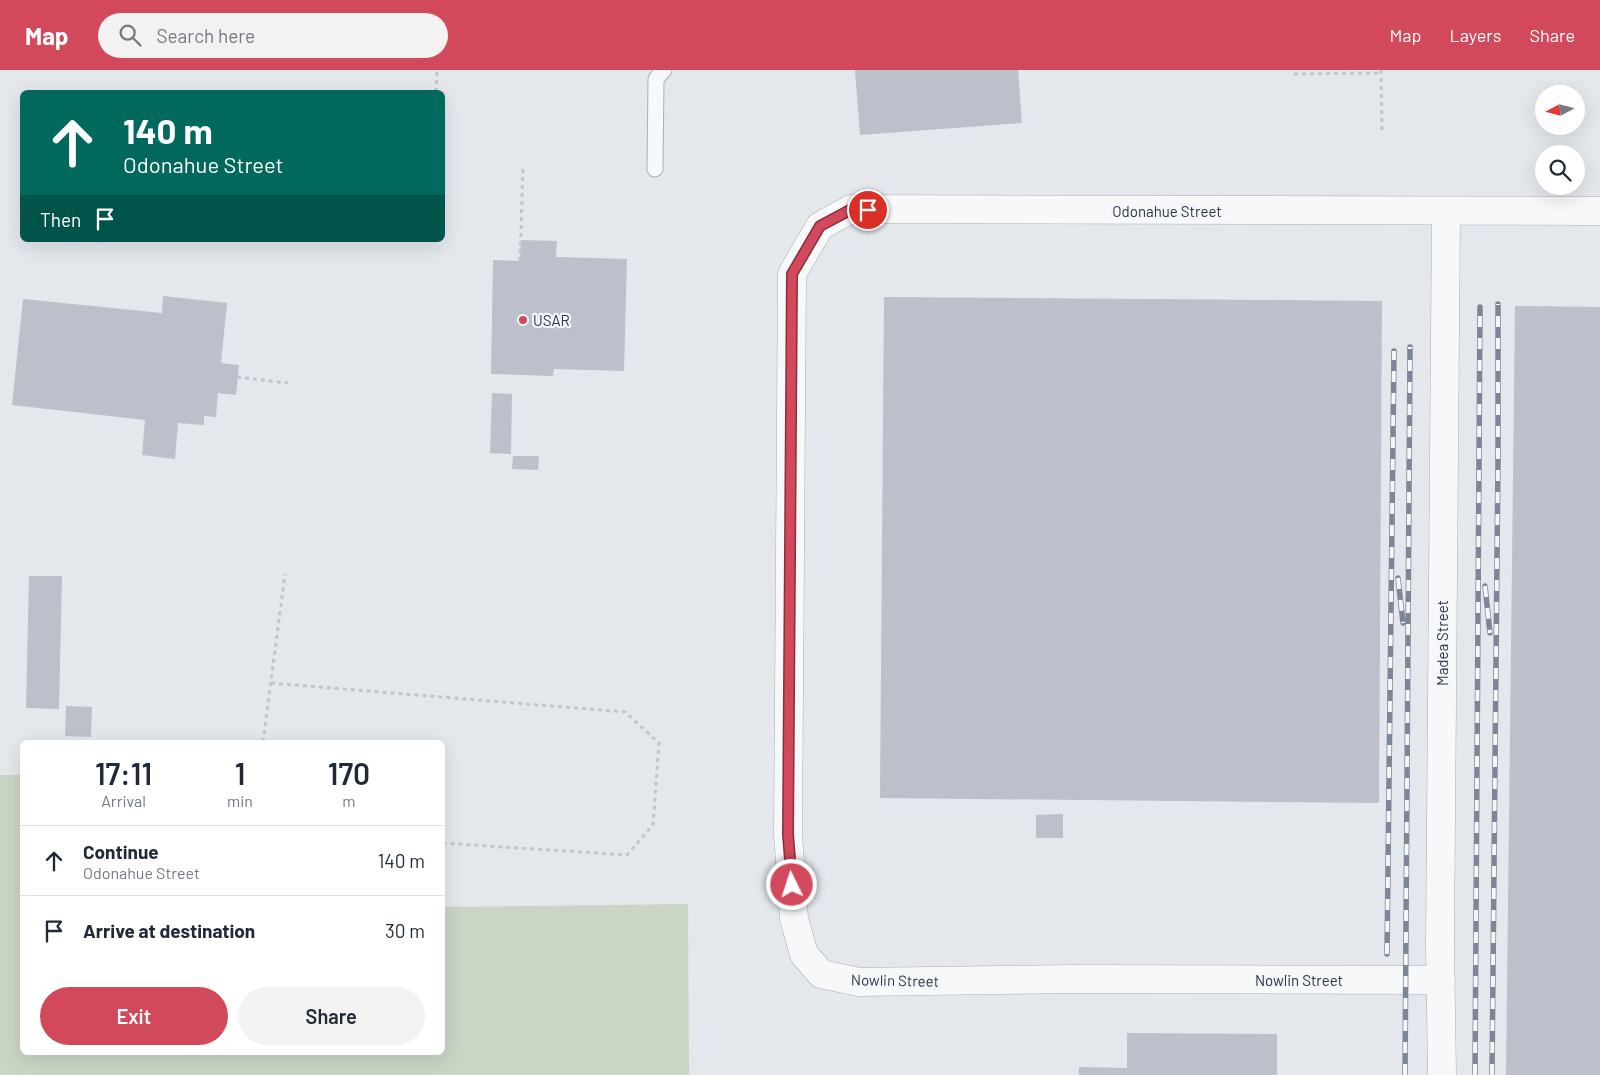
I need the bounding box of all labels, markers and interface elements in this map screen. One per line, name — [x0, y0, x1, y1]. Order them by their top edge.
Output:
search box — [98, 13, 448, 58]
text: Map — [25, 21, 68, 50]
icon: search — [116, 21, 144, 49]
text: Search here — [156, 24, 255, 47]
text: Map — [1389, 24, 1421, 46]
text: Layers — [1449, 24, 1502, 46]
text: Share — [1530, 24, 1575, 46]
north arrow — [1535, 85, 1585, 135]
map controls — [1535, 85, 1585, 195]
text: 140 m — [123, 109, 213, 151]
icon: ahead — [40, 110, 105, 175]
button: search — [1535, 145, 1585, 195]
text: Odonahue Street — [123, 151, 284, 177]
pin — [847, 189, 889, 231]
icon: arrive — [854, 196, 882, 224]
street label: Odonahue Street — [1112, 202, 1222, 220]
icon: arrive — [91, 205, 119, 233]
text: Then — [40, 208, 81, 231]
place label: USAR — [533, 311, 570, 329]
marker: USAR — [517, 314, 529, 326]
street label: Madea Street — [1433, 600, 1451, 686]
text: 17:11 — [95, 755, 152, 791]
text: 1 — [235, 755, 245, 791]
text: 170 — [328, 755, 370, 791]
text: Arrival — [101, 791, 146, 810]
text: min — [227, 791, 253, 810]
text: m — [342, 791, 356, 810]
text: Continue — [83, 840, 159, 863]
icon: ahead — [40, 847, 68, 875]
text: 140 m — [378, 849, 425, 872]
position arrow — [765, 858, 817, 910]
text: Odonahue Street — [83, 863, 200, 882]
icon: arrive — [40, 917, 68, 945]
text: Arrive at destination — [83, 919, 255, 942]
text: 30 m — [385, 919, 425, 942]
street label: Nowlin Street — [851, 970, 939, 990]
street label: Nowlin Street — [1255, 971, 1343, 989]
button: Exit — [40, 987, 228, 1045]
button: Share — [238, 987, 425, 1045]

